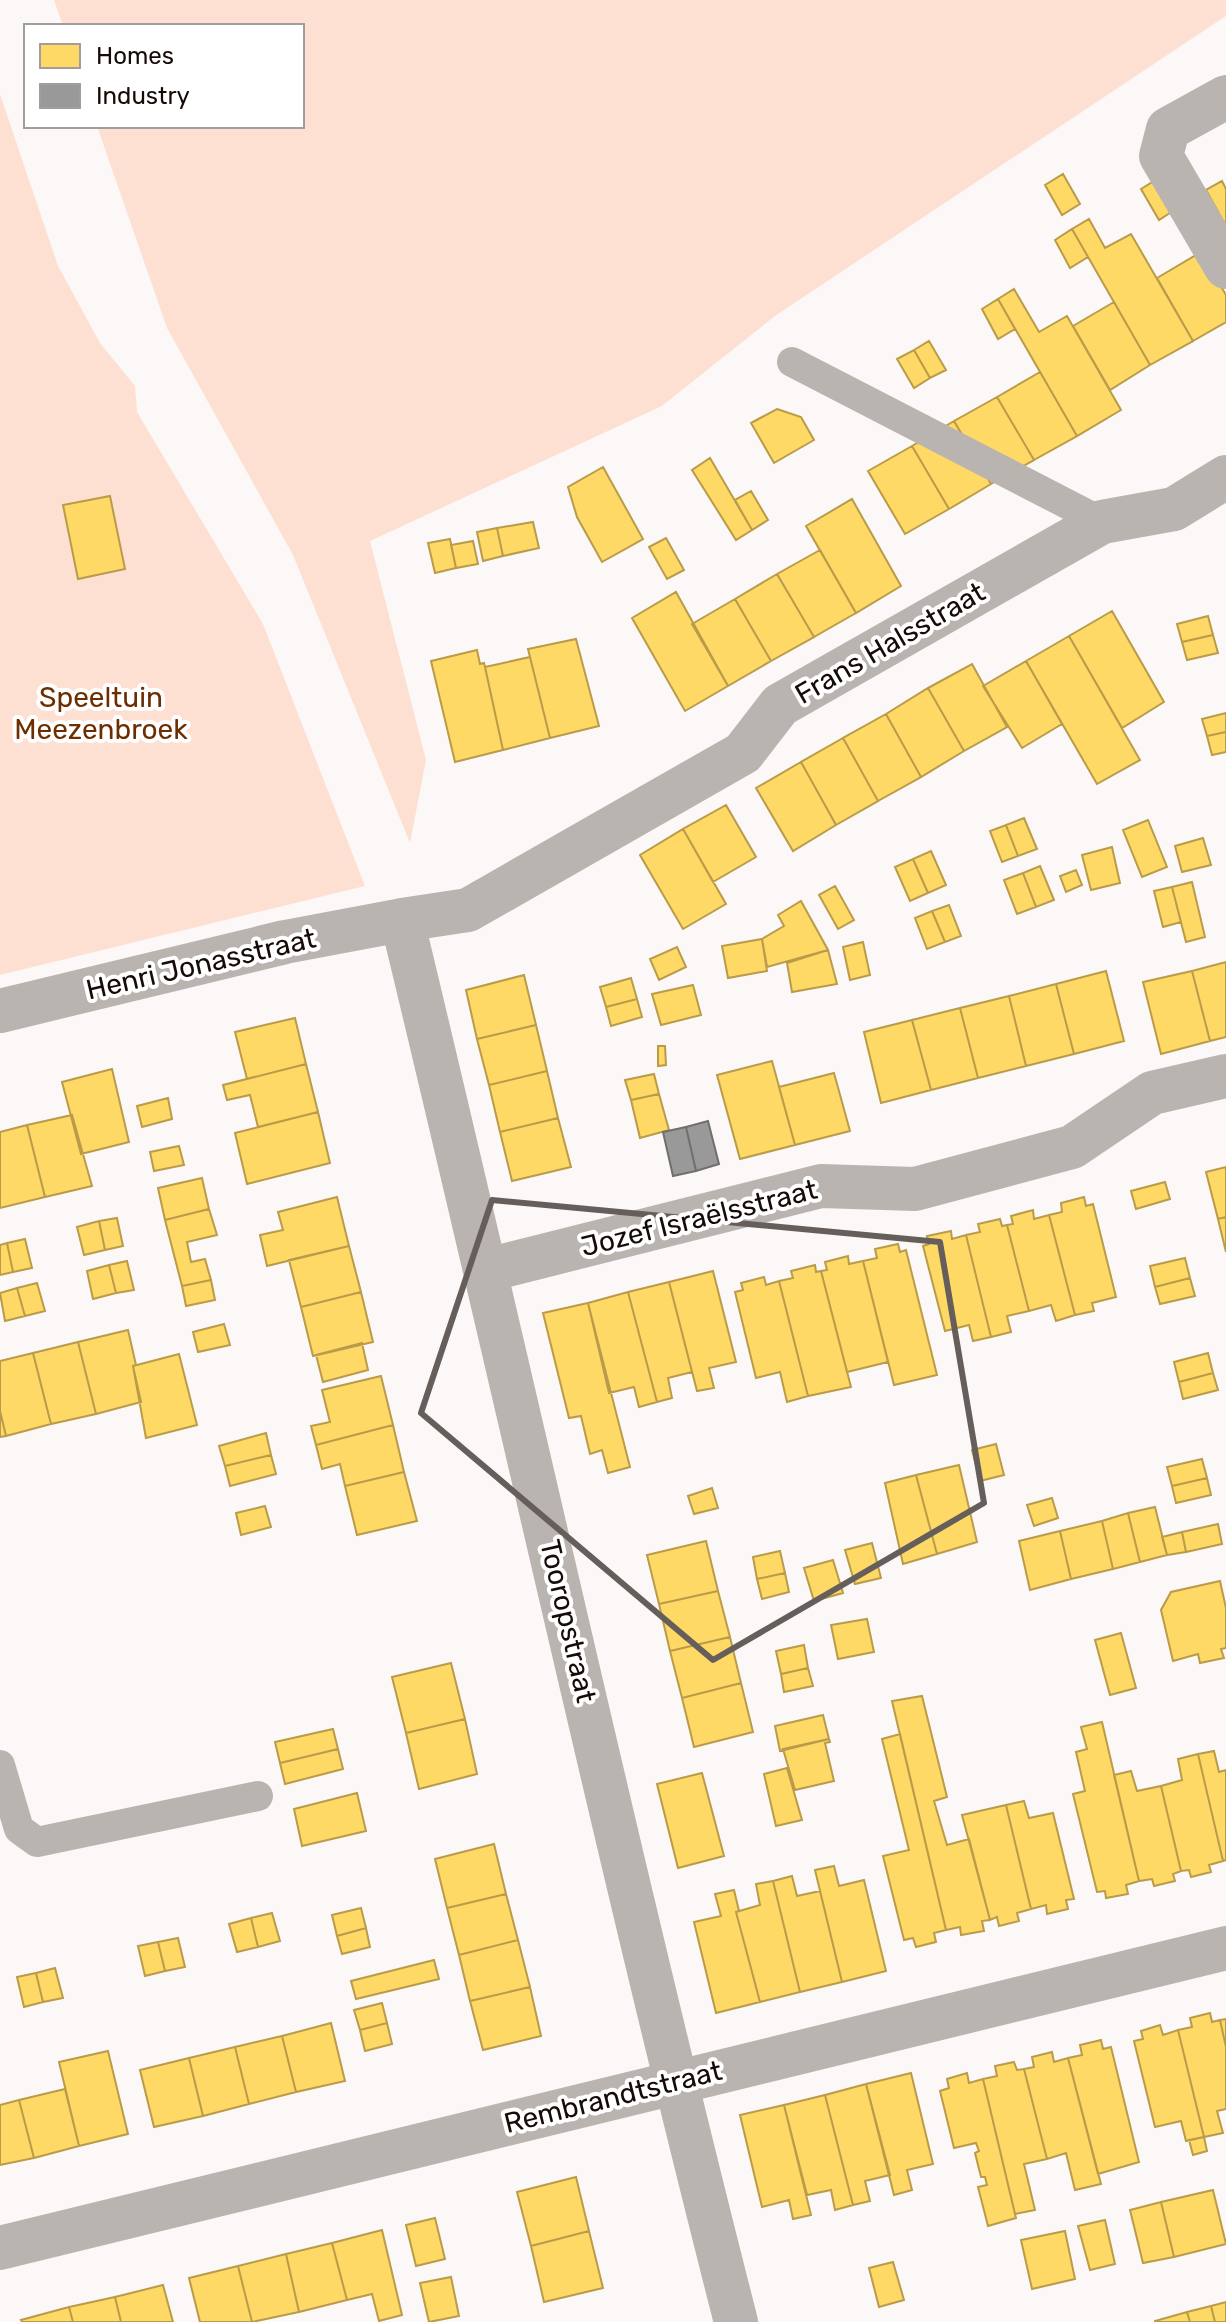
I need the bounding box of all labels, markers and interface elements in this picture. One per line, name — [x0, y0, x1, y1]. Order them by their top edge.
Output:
legend — [24, 24, 304, 128]
text: Homes — [96, 42, 174, 70]
text: Industry — [96, 82, 190, 110]
street label: Frans Halsstraat — [789, 575, 991, 711]
park label: Speeltuin Meezenbroek — [14, 681, 188, 746]
street label: Henri Jonasstraat — [83, 922, 319, 1006]
street label: Jozef Israëlsstraat — [577, 1173, 821, 1263]
street label: Tooropstraat — [533, 1536, 603, 1706]
street label: Rembrandtstraat — [501, 2054, 725, 2140]

